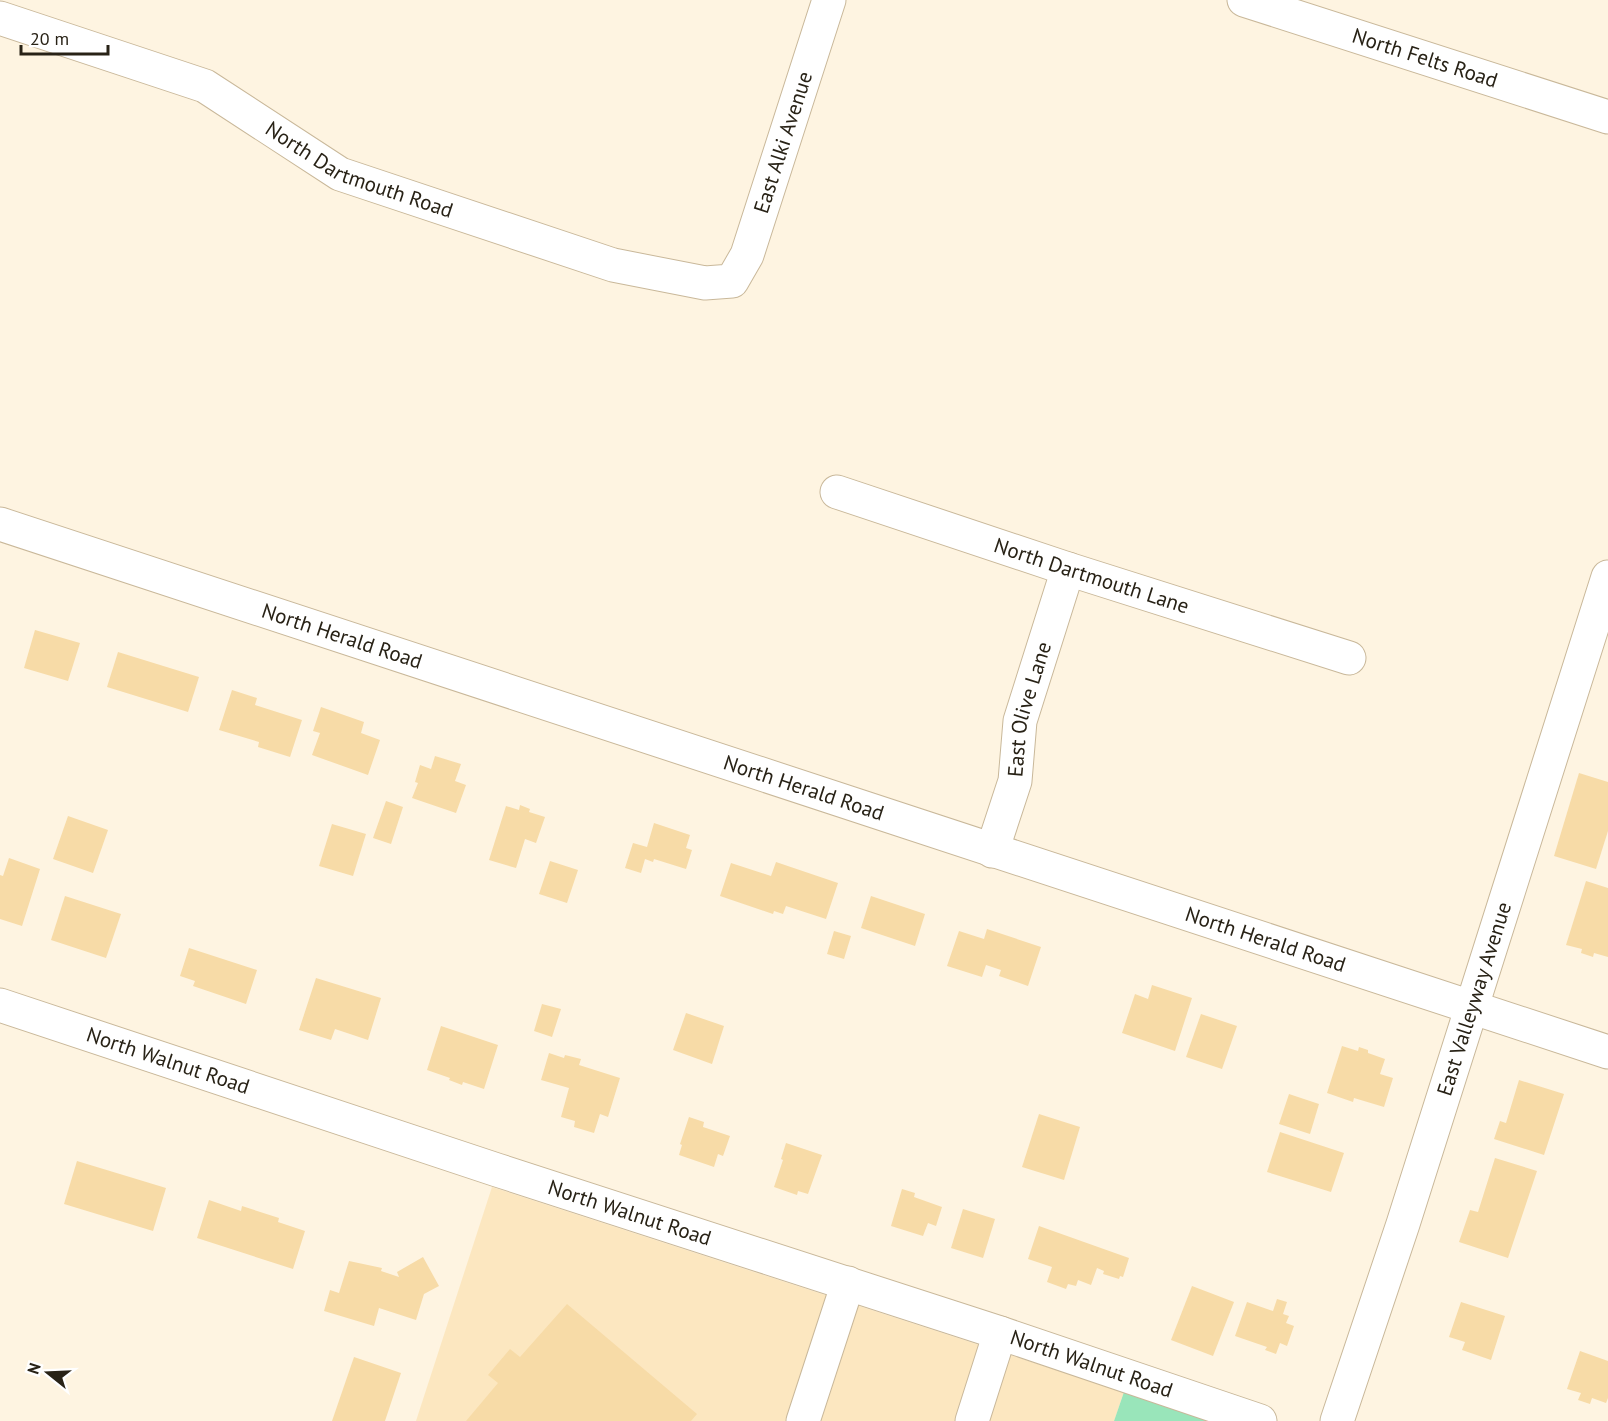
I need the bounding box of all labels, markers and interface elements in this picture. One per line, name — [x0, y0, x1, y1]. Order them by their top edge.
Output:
scale bar — [21, 18, 108, 56]
street label: North Felts Road — [1349, 22, 1501, 94]
text: 20 m — [30, 27, 69, 50]
street label: East Alki Avenue — [747, 68, 818, 217]
street label: North Dartmouth Road — [260, 115, 457, 224]
street label: North Dartmouth Lane — [991, 531, 1193, 620]
street label: North Herald Road — [258, 597, 426, 675]
street label: East Olive Lane — [1001, 638, 1057, 778]
street label: North Herald Road — [720, 749, 888, 826]
street label: East Valleyway Avenue — [1431, 898, 1517, 1099]
street label: North Herald Road — [1182, 900, 1349, 978]
street label: North Walnut Road — [83, 1021, 253, 1100]
street label: North Walnut Road — [545, 1173, 715, 1252]
street label: North Walnut Road — [1007, 1323, 1177, 1404]
north arrow — [18, 1343, 78, 1403]
text: N — [23, 1360, 45, 1376]

